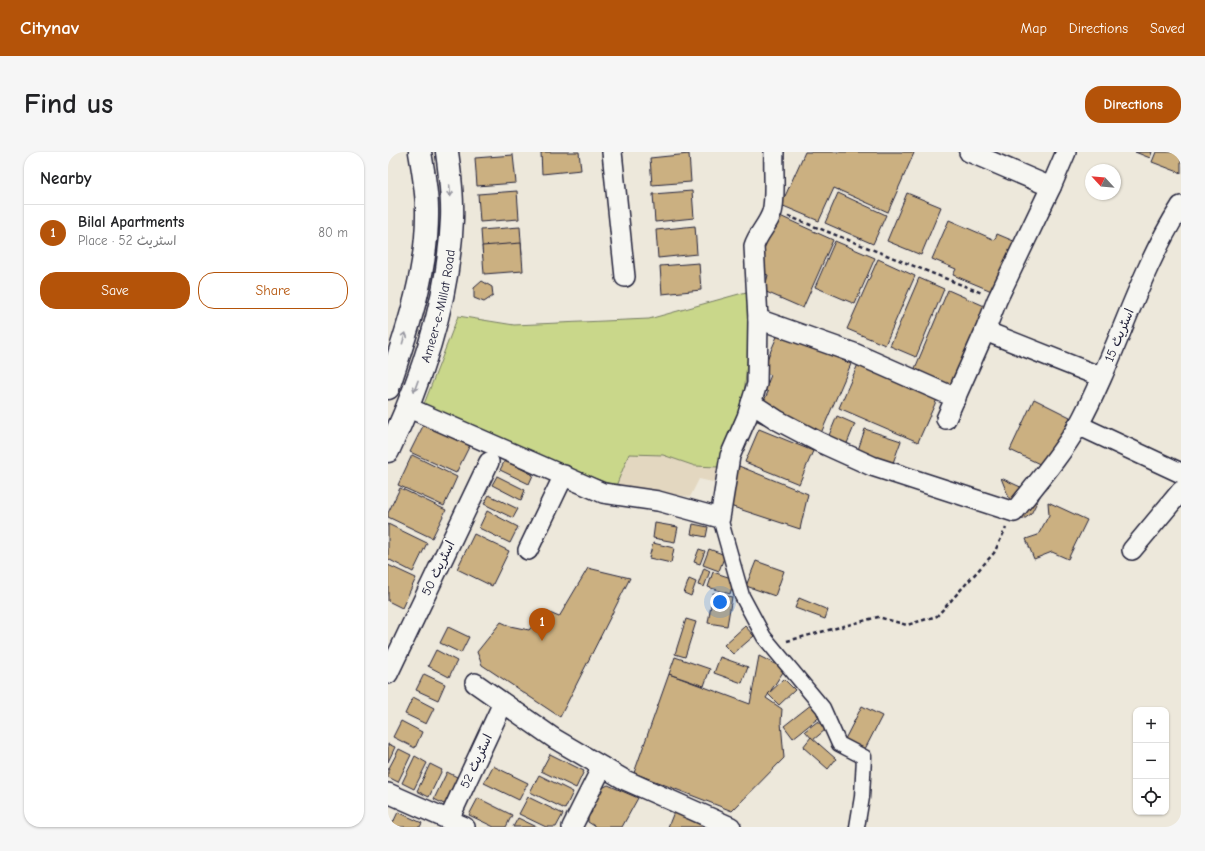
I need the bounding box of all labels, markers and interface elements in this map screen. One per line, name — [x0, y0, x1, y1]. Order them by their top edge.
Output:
text: Citynav — [20, 17, 79, 39]
text: Map — [1020, 20, 1047, 37]
text: Directions — [1069, 20, 1128, 37]
text: Saved — [1150, 20, 1185, 37]
button: Directions — [1085, 86, 1181, 123]
text: Find us — [24, 88, 113, 120]
north arrow — [1085, 164, 1121, 200]
text: Nearby — [40, 169, 91, 188]
one-way arrow — [447, 184, 454, 197]
text: Bilal Apartments — [78, 213, 184, 231]
text: 1 — [50, 225, 56, 240]
text: 80 m — [318, 225, 348, 240]
text: Place · اسٹریٹ 52 — [78, 233, 176, 248]
street label: Ameer-e-Millat Road — [417, 249, 457, 364]
button: Save — [40, 272, 190, 309]
button: Share — [198, 272, 348, 309]
street label: اسٹریٹ 15 — [1101, 306, 1138, 364]
one-way arrow — [401, 331, 408, 344]
one-way arrow — [412, 380, 420, 392]
street label: اسٹریٹ 50 — [418, 538, 459, 598]
your location — [710, 592, 730, 612]
pin: 1 — [529, 608, 555, 641]
map controls — [1133, 707, 1169, 815]
button: + — [1133, 707, 1169, 743]
street label: اسٹریٹ 52 — [457, 732, 496, 791]
button: − — [1133, 743, 1169, 779]
button: locate — [1133, 779, 1169, 815]

